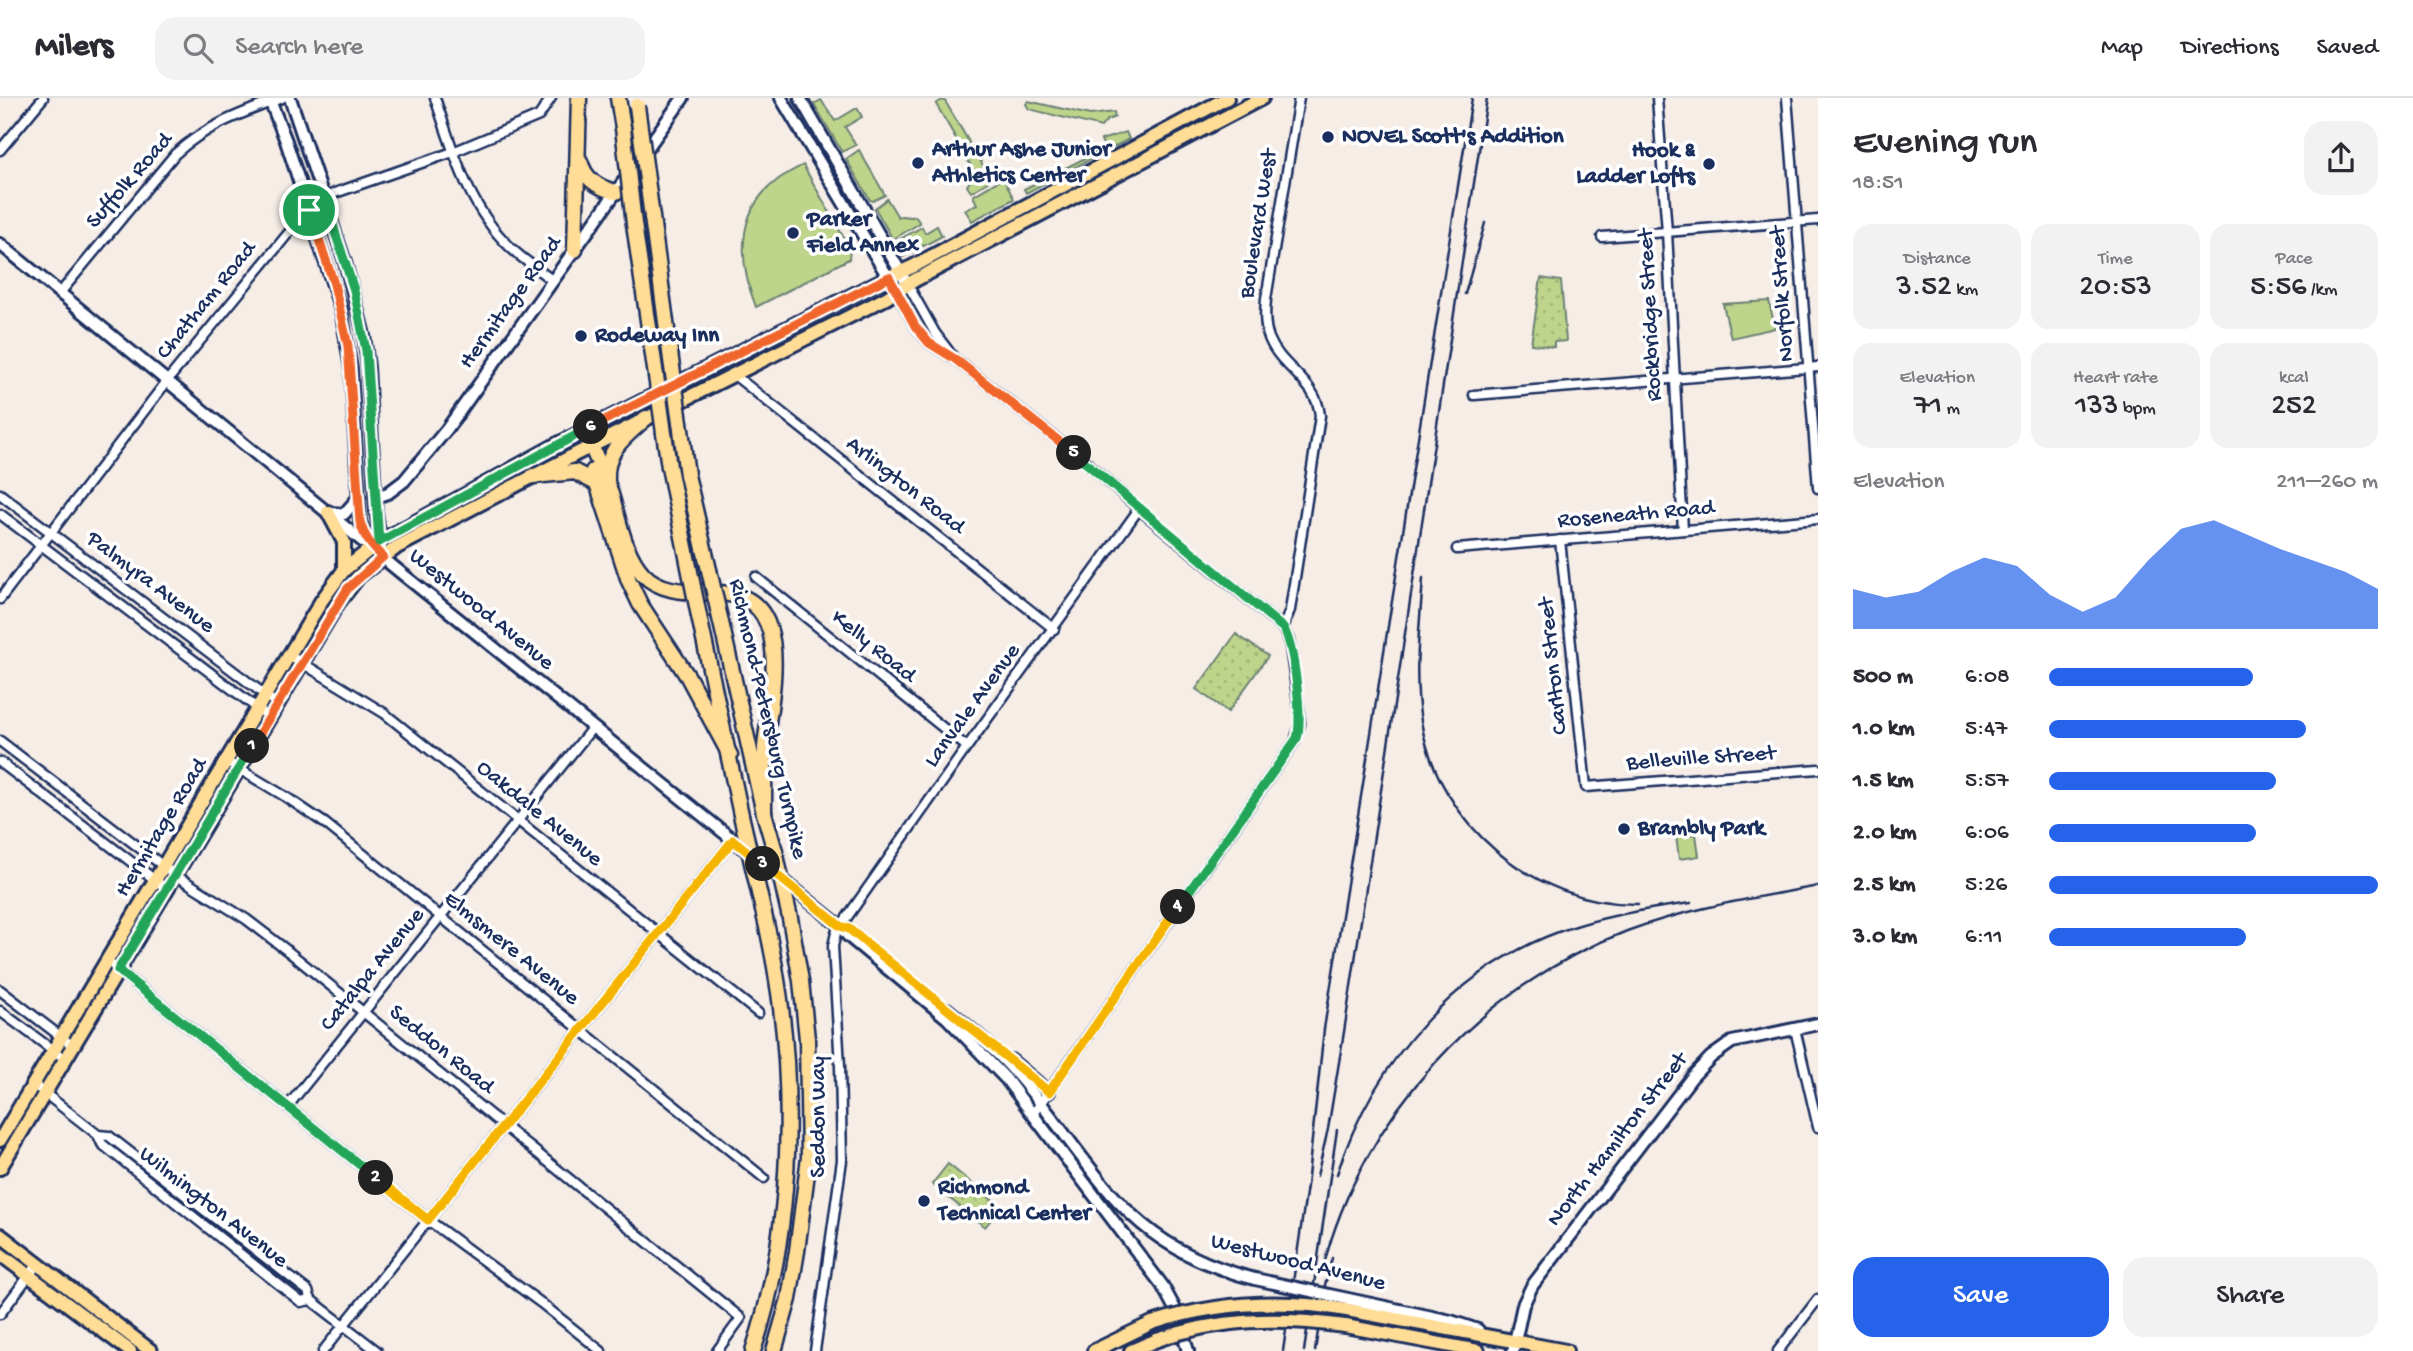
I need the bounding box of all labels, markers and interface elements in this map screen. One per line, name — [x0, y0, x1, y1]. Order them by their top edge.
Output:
search box — [155, 17, 645, 80]
text: Milers — [35, 29, 113, 67]
icon: search — [179, 29, 217, 67]
text: Search here — [235, 33, 363, 64]
text: Map — [2101, 34, 2143, 63]
text: Directions — [2181, 34, 2279, 63]
text: Saved — [2317, 34, 2378, 63]
button: share — [2304, 121, 2378, 195]
text: Evening run — [1853, 122, 2037, 166]
place label: NOVEL Scott's Addition — [1342, 124, 1565, 151]
street label: Suffolk Road — [81, 126, 180, 235]
marker: NOVEL Scott's Addition — [1320, 129, 1336, 145]
place label: Arthur Ashe Junior Athletics Center — [931, 137, 1113, 190]
place label: Hook & Ladder Lofts — [1576, 138, 1697, 191]
street label: Boulevard West — [1234, 146, 1284, 302]
marker: Arthur Ashe Junior Athletics Center — [910, 155, 926, 171]
marker: Hook & Ladder Lofts — [1701, 156, 1717, 172]
text: 18:51 — [1853, 170, 1904, 197]
pin — [279, 180, 339, 240]
icon: arrive — [290, 191, 328, 229]
place label: Parker Field Annex — [805, 207, 920, 260]
street label: Norfolk Street — [1765, 224, 1801, 363]
marker: Parker Field Annex — [785, 225, 801, 241]
street label: Rockbridge Street — [1633, 227, 1669, 402]
street label: Hermitage Road — [454, 230, 569, 375]
street label: Chatham Road — [151, 235, 264, 365]
text: Distance — [1904, 248, 1971, 271]
text: Time — [2098, 248, 2133, 271]
text: Pace — [2275, 248, 2312, 271]
text: 3.52 — [1896, 271, 1952, 306]
text: 20:53 — [2079, 271, 2152, 306]
text: 5:56 — [2250, 271, 2306, 306]
text: km — [1952, 279, 1978, 302]
text: /km — [2306, 279, 2337, 302]
place label: Rodeway Inn — [594, 323, 720, 350]
marker: Rodeway Inn — [573, 328, 589, 344]
text: Elevation — [1899, 367, 1975, 390]
text: Heart rate — [2073, 367, 2158, 390]
text: kcal — [2279, 367, 2309, 390]
text: 71 — [1914, 390, 1942, 425]
text: 133 — [2075, 390, 2118, 425]
text: 252 — [2271, 390, 2316, 425]
text: m — [1942, 398, 1960, 421]
text: bpm — [2118, 398, 2156, 421]
pin: 6 — [574, 410, 608, 444]
text: 6 — [586, 415, 595, 438]
street label: Arlington Road — [840, 431, 971, 542]
pin: 5 — [1056, 436, 1092, 470]
text: 5 — [1069, 441, 1079, 464]
text: Elevation — [1853, 469, 1944, 496]
text: 211–260 m — [2276, 469, 2378, 496]
street label: Roseneath Road — [1556, 495, 1717, 535]
street label: Palmyra Avenue — [80, 525, 220, 641]
street label: Westwood Avenue — [403, 543, 560, 678]
street label: Richmond-Petersburg Turnpike — [722, 576, 813, 863]
street label: Carlton Street — [1533, 595, 1575, 736]
street label: Kelly Road — [825, 605, 922, 690]
street label: Lanvale Avenue — [919, 638, 1028, 773]
text: 500 m — [1853, 664, 1913, 691]
text: 6:08 — [1965, 664, 2010, 691]
text: 1.0 km — [1853, 716, 1915, 743]
text: 5:47 — [1965, 716, 2007, 743]
pin: 1 — [234, 728, 270, 764]
text: 1 — [248, 734, 255, 757]
street label: Belleville Street — [1624, 740, 1778, 778]
street label: Hermitage Road — [110, 752, 215, 902]
street label: Oakdale Avenue — [470, 755, 608, 874]
text: 1.5 km — [1853, 768, 1914, 795]
text: 5:57 — [1965, 768, 2008, 795]
place label: Brambly Park — [1637, 816, 1768, 843]
text: 2.0 km — [1853, 820, 1917, 847]
text: 6:06 — [1965, 820, 2009, 847]
marker: Brambly Park — [1616, 821, 1632, 837]
pin: 3 — [746, 846, 780, 882]
text: 3 — [758, 852, 767, 875]
text: 2.5 km — [1853, 872, 1916, 899]
text: 5:26 — [1965, 872, 2007, 899]
street label: Elmsmere Avenue — [438, 886, 585, 1013]
pin: 4 — [1160, 890, 1196, 924]
text: 4 — [1173, 895, 1182, 918]
street label: Catalpa Avenue — [315, 902, 432, 1037]
text: 3.0 km — [1853, 924, 1917, 951]
text: 6:11 — [1965, 924, 2002, 951]
street label: Seddon Road — [383, 999, 500, 1102]
street label: North Hamilton Street — [1542, 1046, 1695, 1232]
street label: Seddon Way — [806, 1056, 833, 1178]
street label: Wilmington Avenue — [133, 1141, 294, 1275]
pin: 2 — [358, 1160, 394, 1196]
text: 2 — [371, 1166, 380, 1189]
place label: Richmond Technical Center — [936, 1175, 1093, 1228]
marker: Richmond Technical Center — [916, 1193, 932, 1209]
street label: Westwood Avenue — [1208, 1228, 1389, 1298]
button: Save — [1853, 1257, 2109, 1337]
button: Share — [2123, 1257, 2378, 1337]

